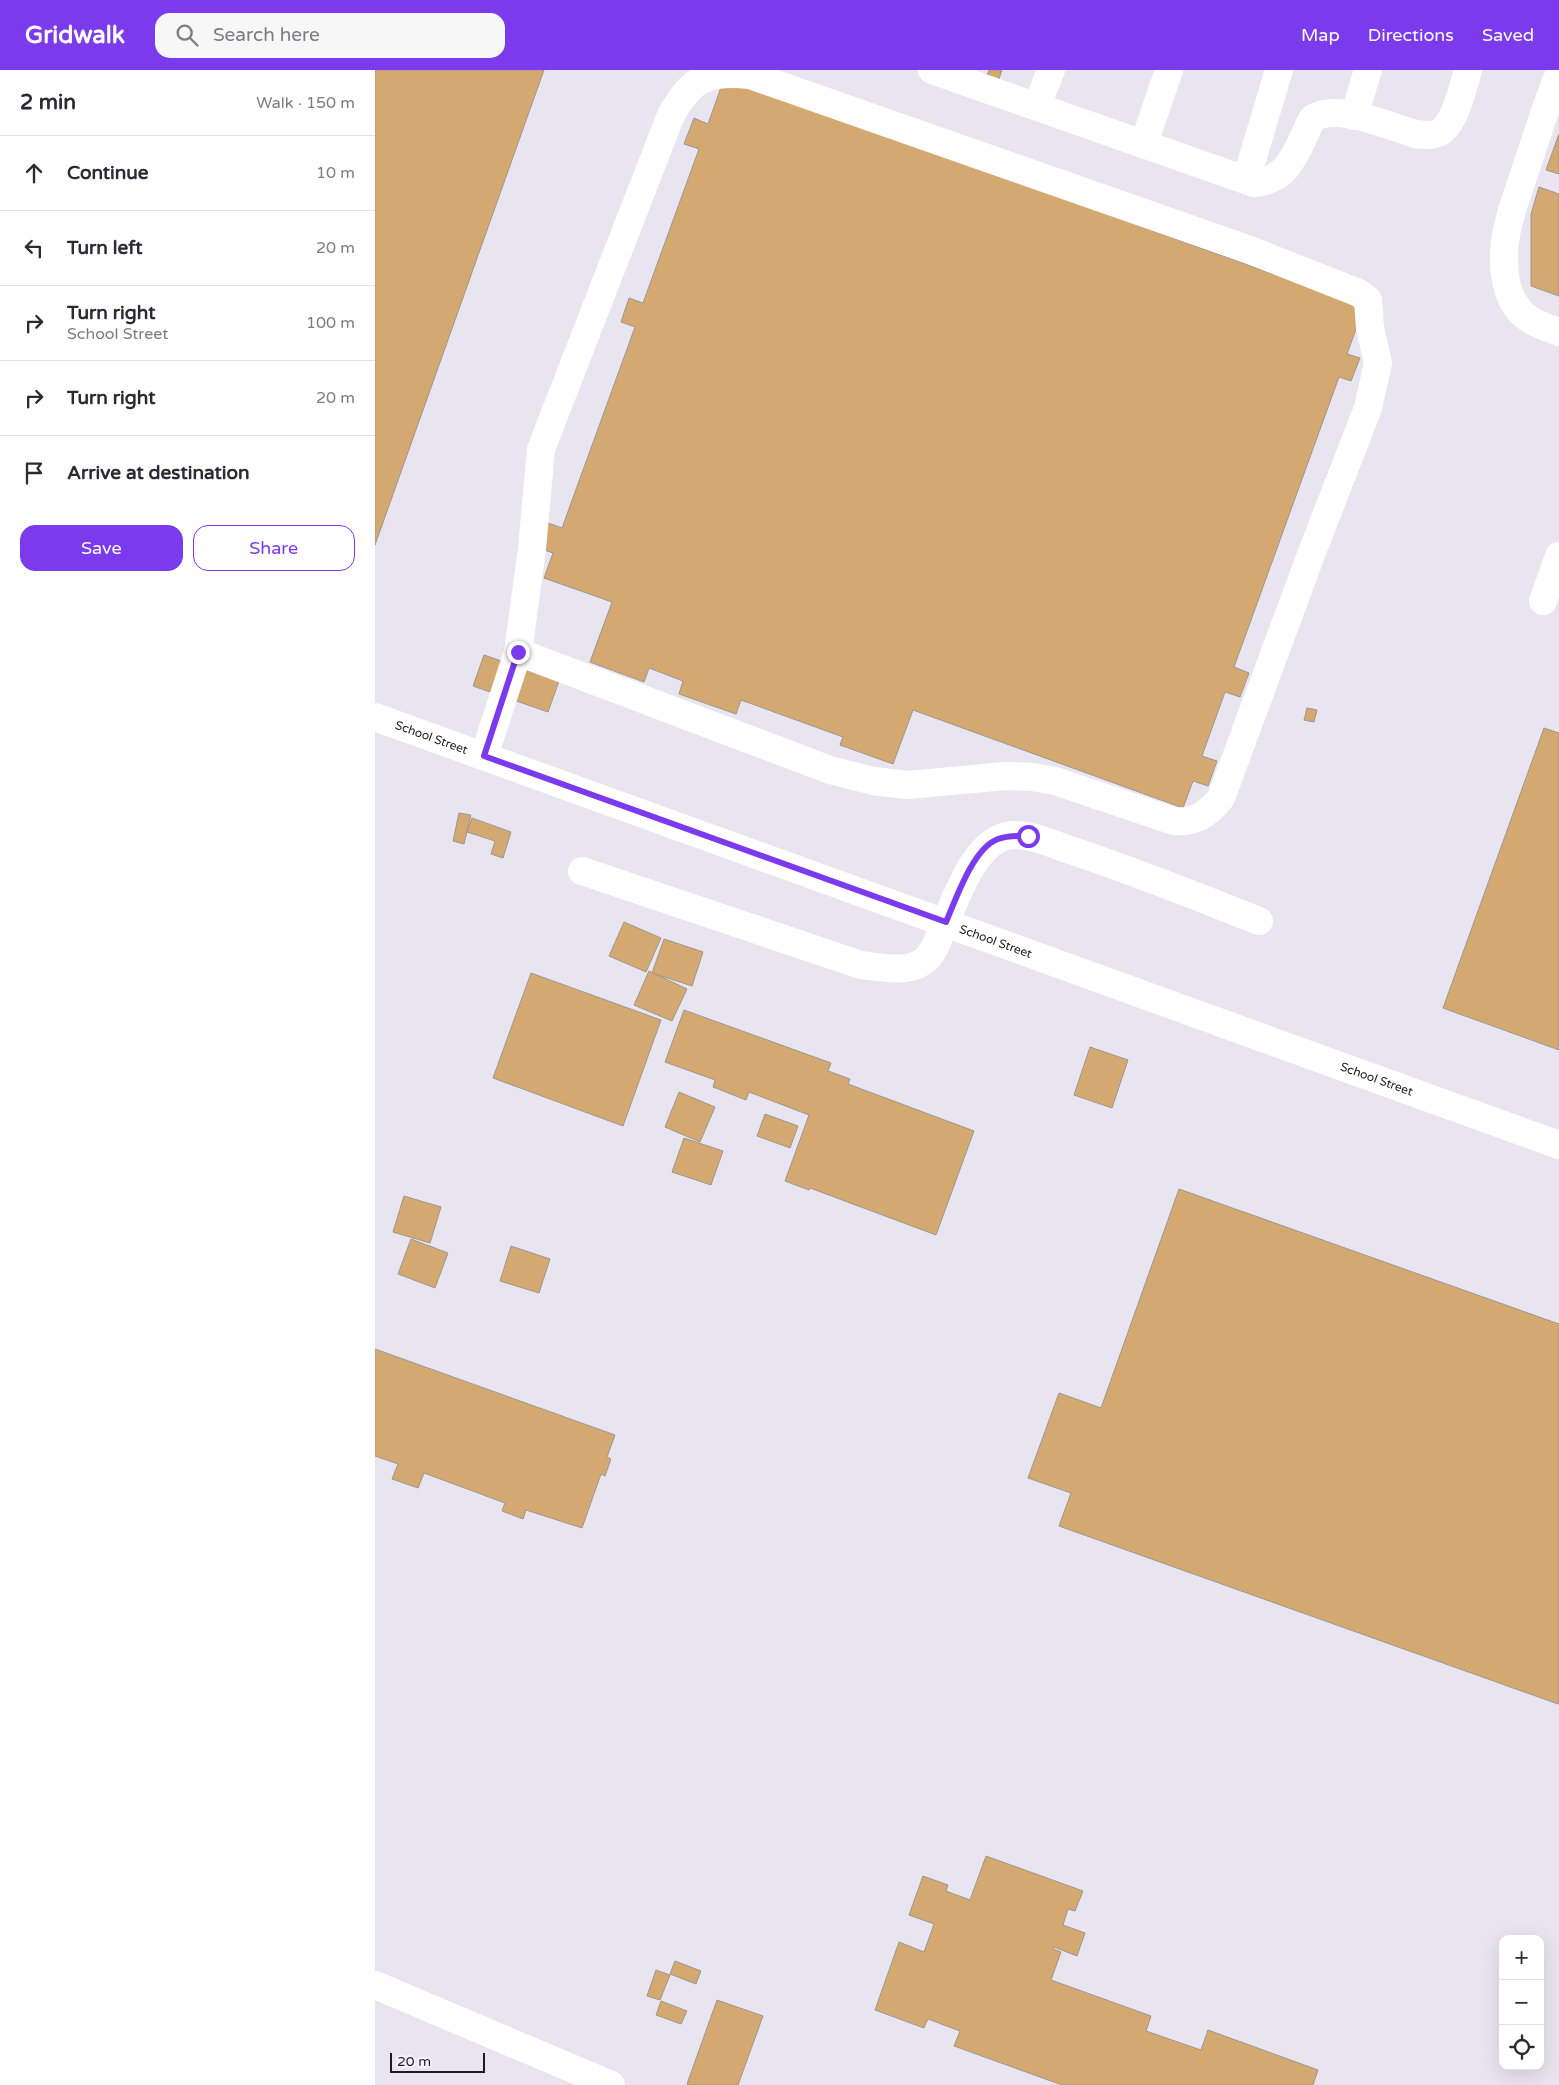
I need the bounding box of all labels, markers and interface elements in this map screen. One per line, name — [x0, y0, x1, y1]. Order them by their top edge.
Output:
search box — [155, 13, 505, 58]
text: Gridwalk — [25, 21, 125, 50]
icon: search — [173, 21, 201, 49]
text: Search here — [213, 24, 320, 46]
text: Map — [1301, 24, 1340, 46]
text: Directions — [1368, 24, 1454, 46]
text: Saved — [1482, 24, 1534, 46]
text: 2 min — [20, 90, 76, 115]
text: Walk · 150 m — [256, 93, 355, 113]
icon: ahead — [20, 159, 48, 187]
text: Continue — [67, 162, 149, 184]
text: 10 m — [316, 163, 355, 183]
icon: left — [20, 234, 48, 262]
text: Turn left — [67, 237, 143, 259]
text: 20 m — [316, 238, 355, 258]
text: Turn right — [67, 302, 155, 324]
icon: right — [20, 309, 48, 337]
text: 100 m — [306, 313, 355, 333]
text: School Street — [67, 324, 168, 344]
icon: right — [20, 384, 48, 412]
text: Turn right — [67, 387, 155, 409]
text: 20 m — [316, 388, 355, 408]
icon: arrive — [20, 459, 48, 487]
text: Arrive at destination — [67, 462, 250, 484]
button: Save — [20, 525, 183, 571]
button: Share — [193, 525, 355, 571]
route end — [507, 641, 530, 664]
street label: School Street — [393, 718, 470, 757]
route start — [1017, 825, 1040, 848]
street label: School Street — [957, 922, 1034, 961]
street label: School Street — [1338, 1060, 1415, 1099]
map controls — [1499, 1935, 1544, 2070]
button: + — [1499, 1935, 1544, 1980]
button: − — [1499, 1980, 1544, 2025]
button: locate — [1499, 2025, 1544, 2070]
scale bar — [390, 2050, 485, 2073]
text: 20 m — [397, 2053, 431, 2070]

